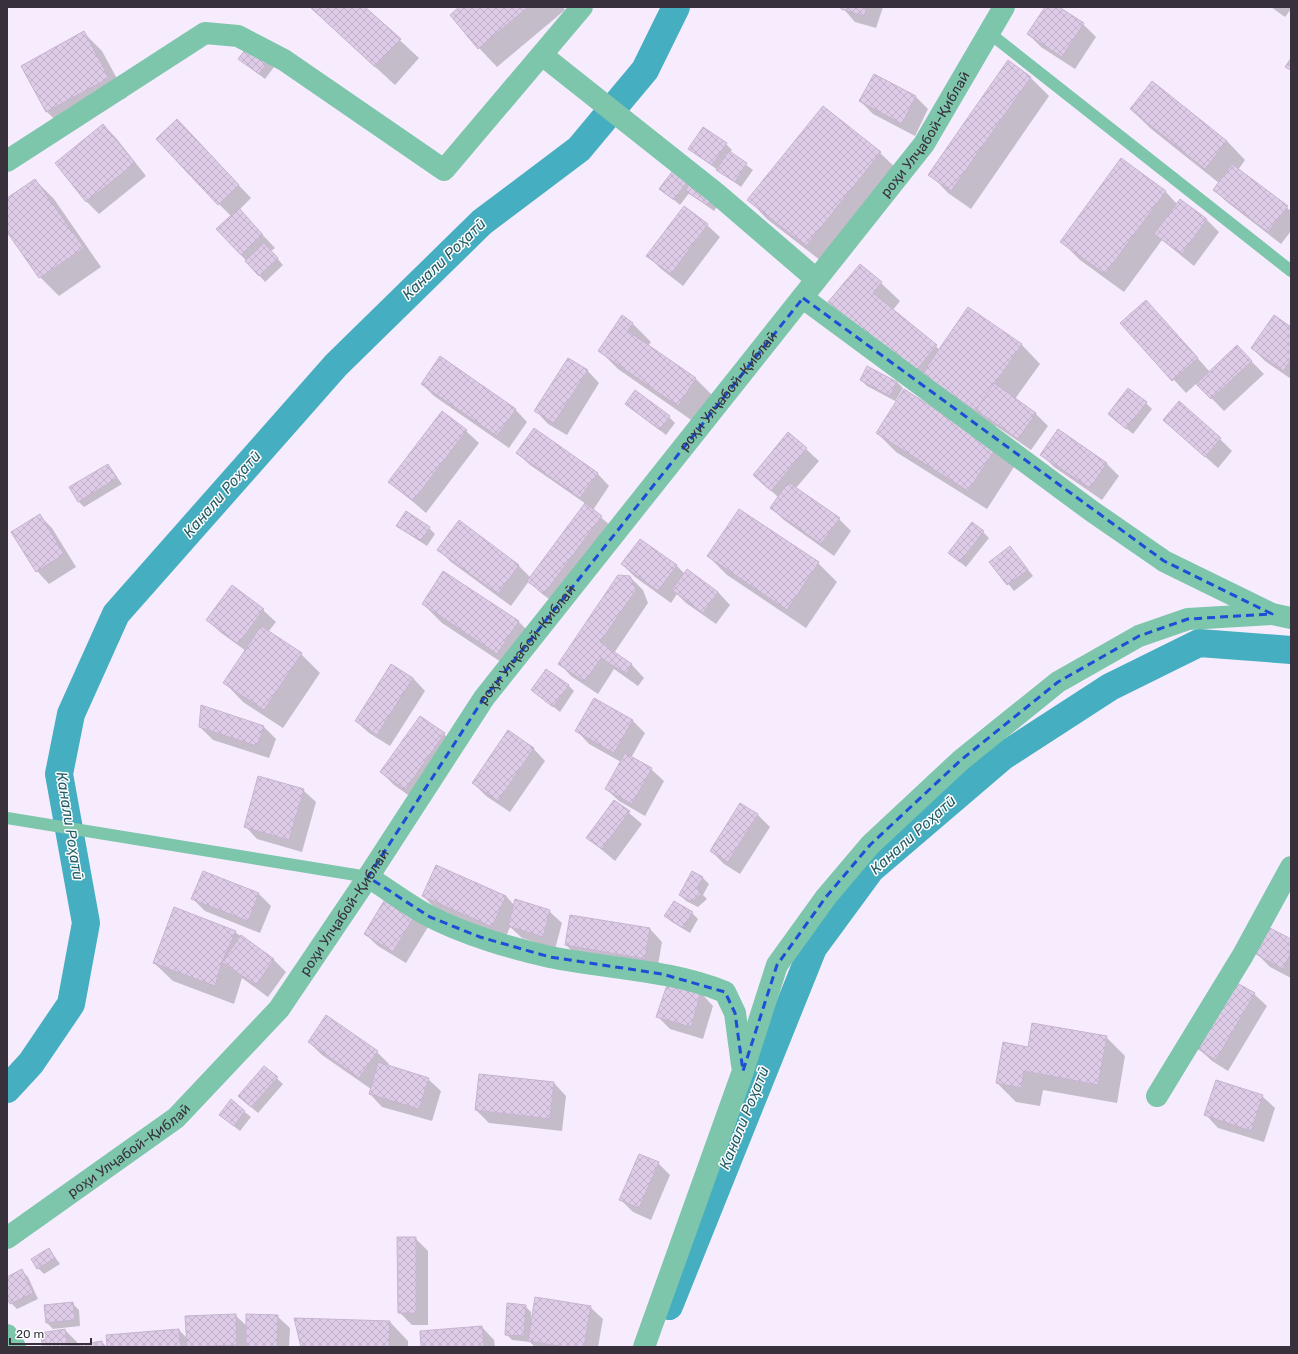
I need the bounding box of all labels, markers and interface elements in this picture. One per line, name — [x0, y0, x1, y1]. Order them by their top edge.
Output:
street label: роҳи Улҷабой-Қиблаӣ — [877, 68, 974, 201]
water label: Канали Роҳатӣ — [398, 215, 490, 303]
street label: роҳи Улҷабой-Қиблаӣ — [676, 328, 781, 454]
water label: Канали Роҳатӣ — [179, 447, 265, 541]
street label: роҳи Улҷабой-Қиблаӣ — [474, 582, 580, 708]
water label: Канали Роҳатӣ — [53, 771, 87, 881]
water label: Канали Роҳатӣ — [866, 792, 960, 878]
street label: роҳи Улҷабой-Қиблаӣ — [296, 846, 393, 979]
water label: Канали Роҳатӣ — [715, 1064, 773, 1172]
street label: роҳи Улҷабой-Қиблаӣ — [64, 1100, 194, 1201]
scale bar — [10, 1320, 91, 1346]
text: 20 m — [16, 1327, 44, 1341]

